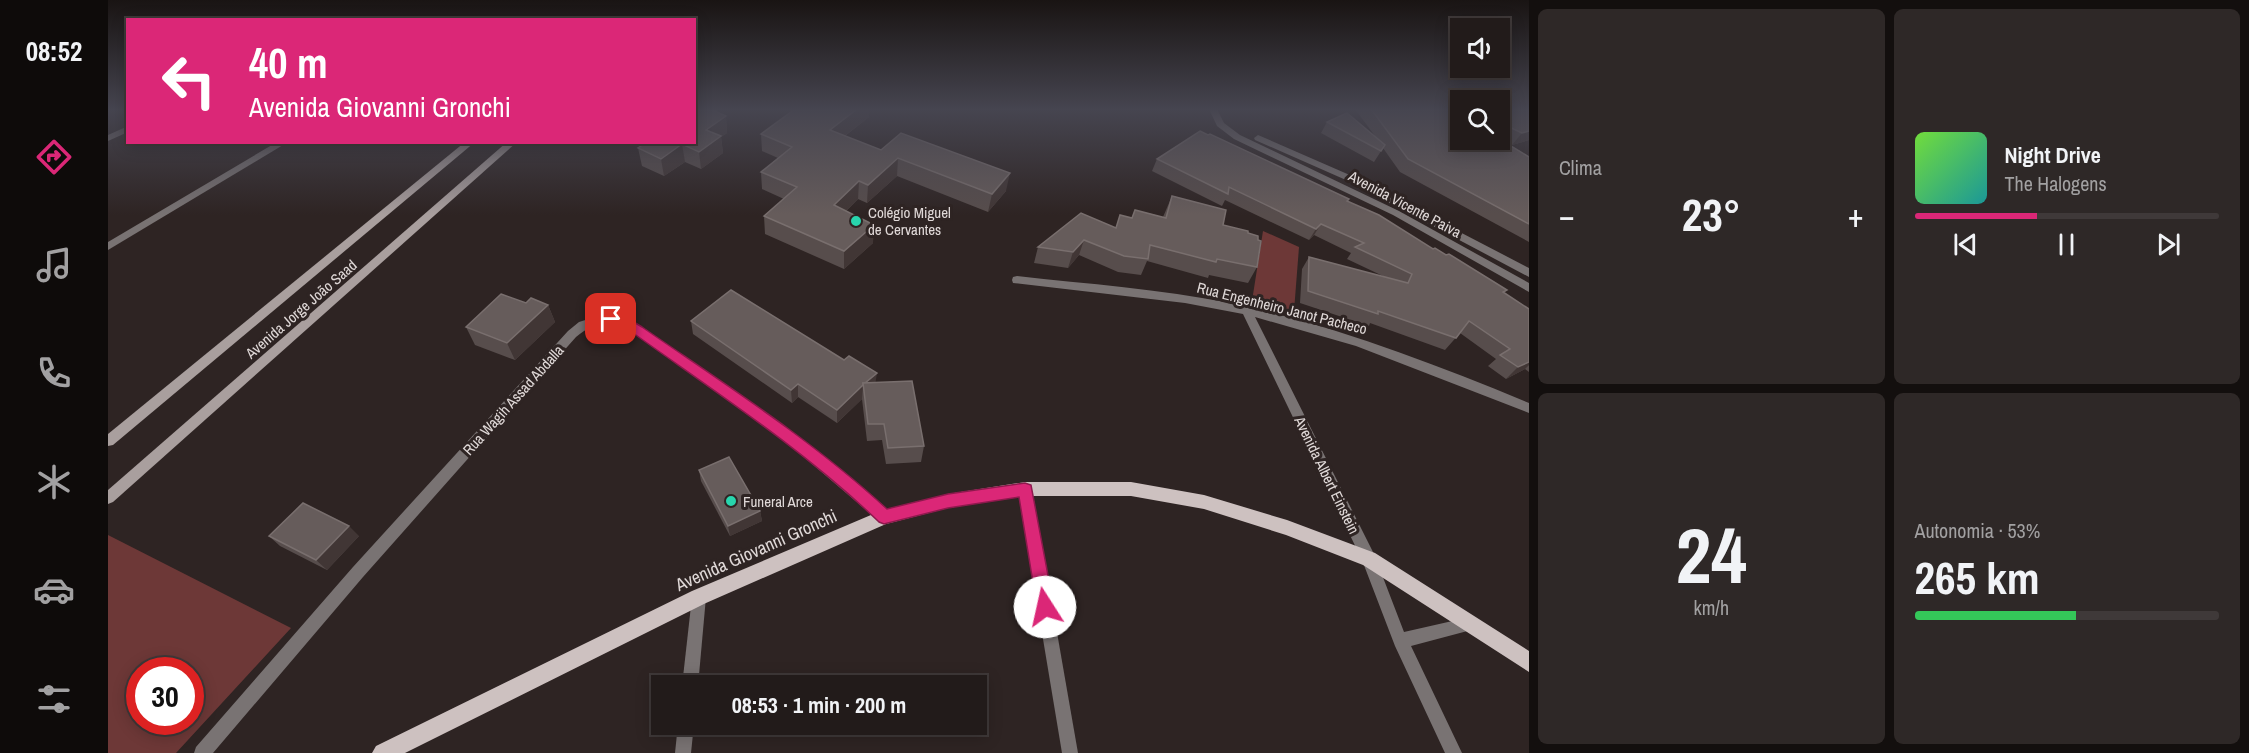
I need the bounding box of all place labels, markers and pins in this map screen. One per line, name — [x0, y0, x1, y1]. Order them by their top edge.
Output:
place label: Colégio Miguel de Cervantes — [868, 202, 951, 240]
marker: Colégio Miguel de Cervantes — [849, 214, 863, 228]
pin — [585, 293, 636, 344]
place label: Funeral Arce — [743, 491, 813, 512]
marker: Funeral Arce — [724, 494, 738, 508]

